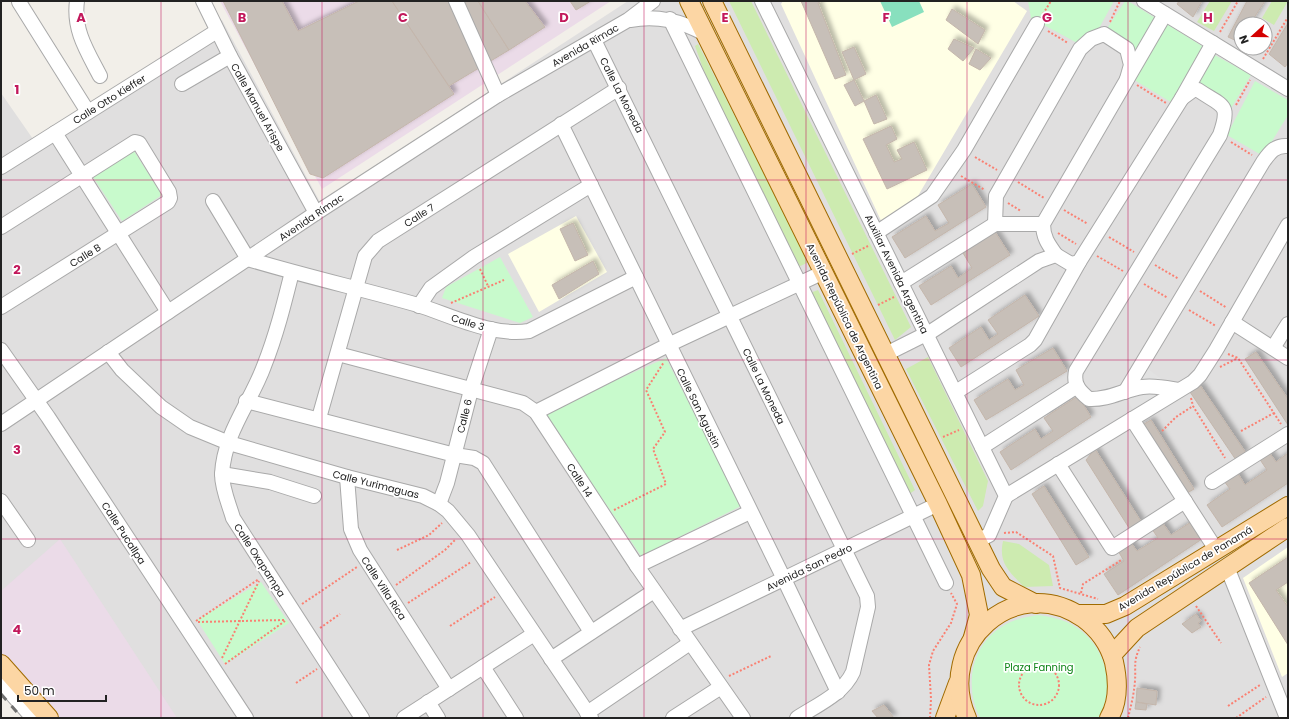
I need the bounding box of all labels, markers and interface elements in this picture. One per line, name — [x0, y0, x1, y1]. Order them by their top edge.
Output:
text: A — [76, 8, 86, 27]
text: B — [238, 8, 247, 27]
text: C — [398, 8, 408, 27]
text: D — [559, 8, 569, 27]
text: E — [721, 8, 729, 27]
text: F — [882, 8, 890, 27]
text: G — [1042, 8, 1052, 27]
text: H — [1203, 8, 1213, 27]
north arrow — [1233, 16, 1273, 56]
street label: Avenida Rímac — [549, 20, 622, 71]
text: N — [1235, 33, 1253, 46]
street label: Calle La Moneda — [596, 55, 647, 136]
street label: Calle Manuel Arispe — [227, 60, 288, 154]
street label: Calle Otto Kieffer — [70, 71, 149, 128]
text: 1 — [15, 80, 19, 99]
street label: Avenida Rímac — [276, 190, 347, 245]
street label: Calle 7 — [401, 200, 438, 231]
street label: Auxiliar Avenida Argentina — [861, 212, 932, 336]
street label: Calle B — [67, 240, 104, 271]
street label: Avenida República de Argentina — [803, 241, 887, 392]
text: 2 — [13, 260, 21, 279]
street label: Calle 3 — [449, 310, 486, 335]
street label: Calle La Moneda — [739, 346, 789, 427]
street label: Calle San Agustin — [673, 366, 724, 451]
street label: Calle 6 — [453, 398, 476, 435]
text: 3 — [13, 440, 21, 459]
street label: Calle 14 — [563, 460, 596, 500]
street label: Calle Yurimaguas — [331, 466, 421, 503]
street label: Calle Pucallpa — [98, 499, 149, 567]
street label: Calle Oxapampa — [230, 521, 289, 600]
street label: Avenida República de Panamá — [1115, 522, 1255, 615]
street label: Avenida San Pedro — [764, 540, 855, 595]
street label: Calle Villa Rica — [357, 553, 410, 623]
text: 4 — [13, 620, 22, 639]
park label: Plaza Fanning — [1004, 660, 1074, 675]
scale bar — [18, 677, 106, 703]
text: 50 m — [24, 682, 55, 699]

